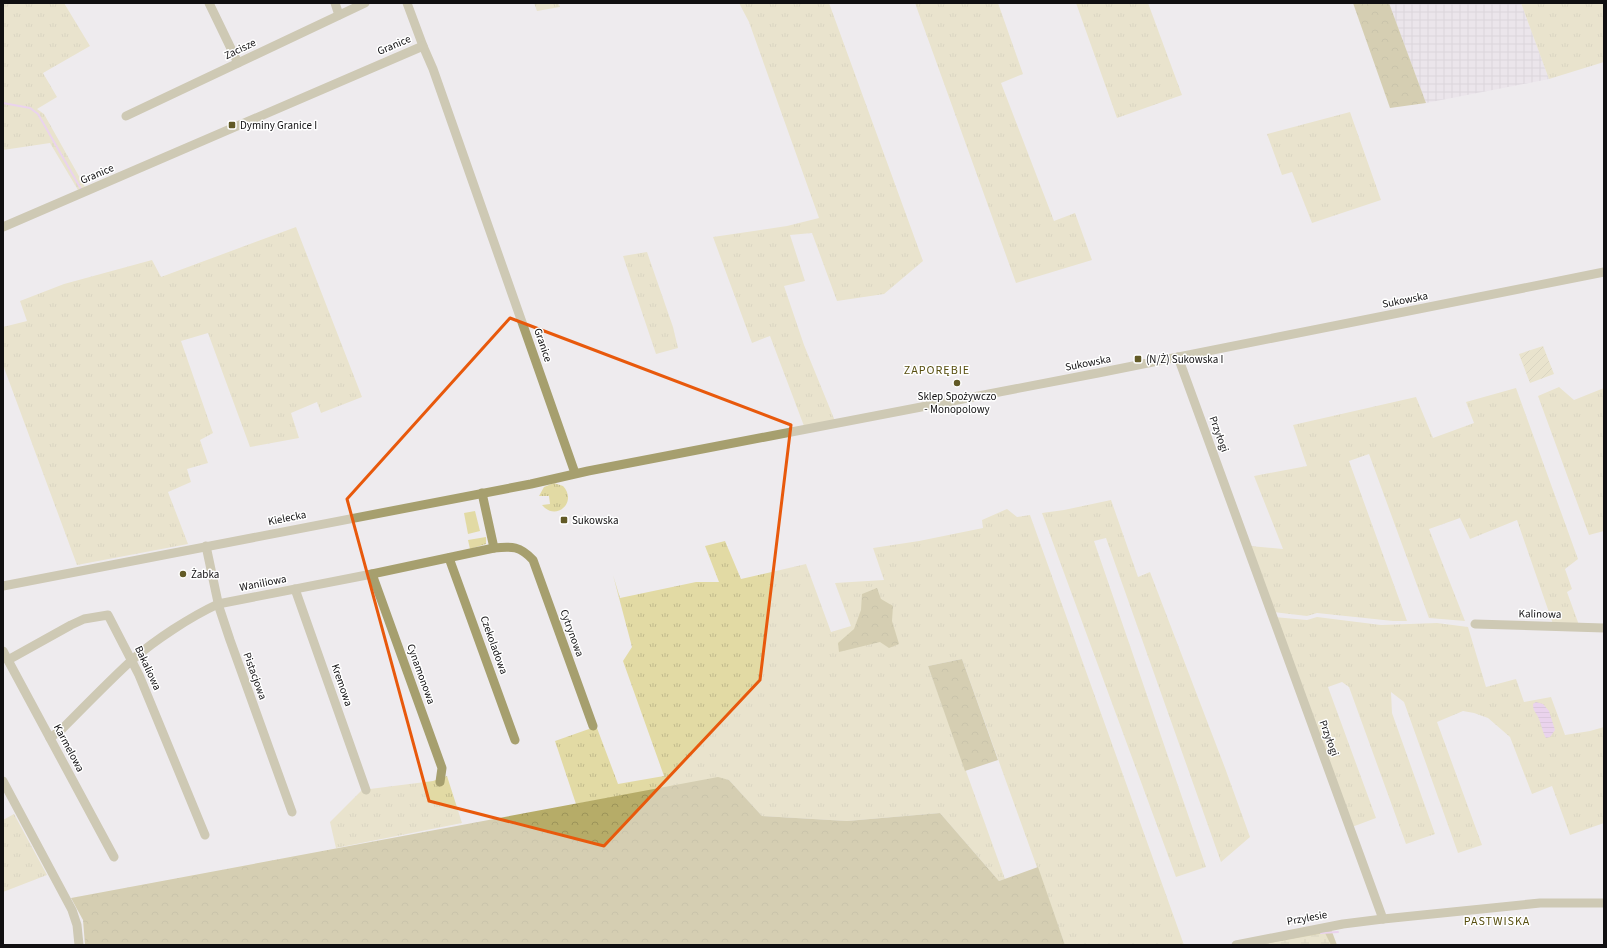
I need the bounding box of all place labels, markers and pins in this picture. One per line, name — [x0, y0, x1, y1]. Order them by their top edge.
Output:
place label: Dyminy Granice I — [240, 118, 317, 133]
marker: Dyminy Granice I — [227, 120, 237, 130]
place label: (N/Ż) Sukowska I — [1146, 352, 1223, 367]
marker: (N/Ż) Sukowska I — [1133, 354, 1143, 364]
marker: Sklep Spożywczo - Monopolowy — [952, 378, 962, 388]
place label: Sklep Spożywczo - Monopolowy — [918, 389, 997, 417]
place label: Sukowska — [572, 513, 618, 528]
marker: Sukowska — [559, 515, 569, 525]
place label: Żabka — [191, 567, 219, 582]
marker: Żabka — [178, 569, 188, 579]

